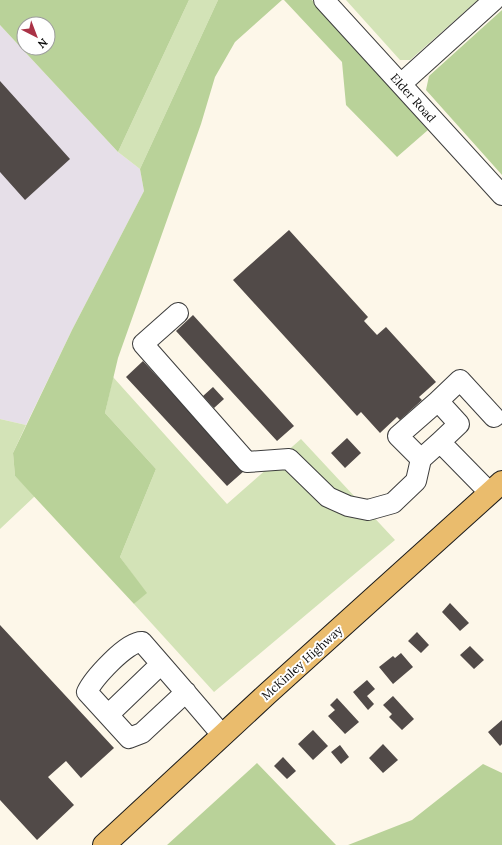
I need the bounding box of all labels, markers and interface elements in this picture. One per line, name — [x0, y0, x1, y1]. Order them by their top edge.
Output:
north arrow — [16, 16, 56, 56]
text: N — [34, 35, 51, 52]
street label: Elder Road — [388, 70, 439, 125]
street label: McKinley Highway — [258, 622, 346, 703]

